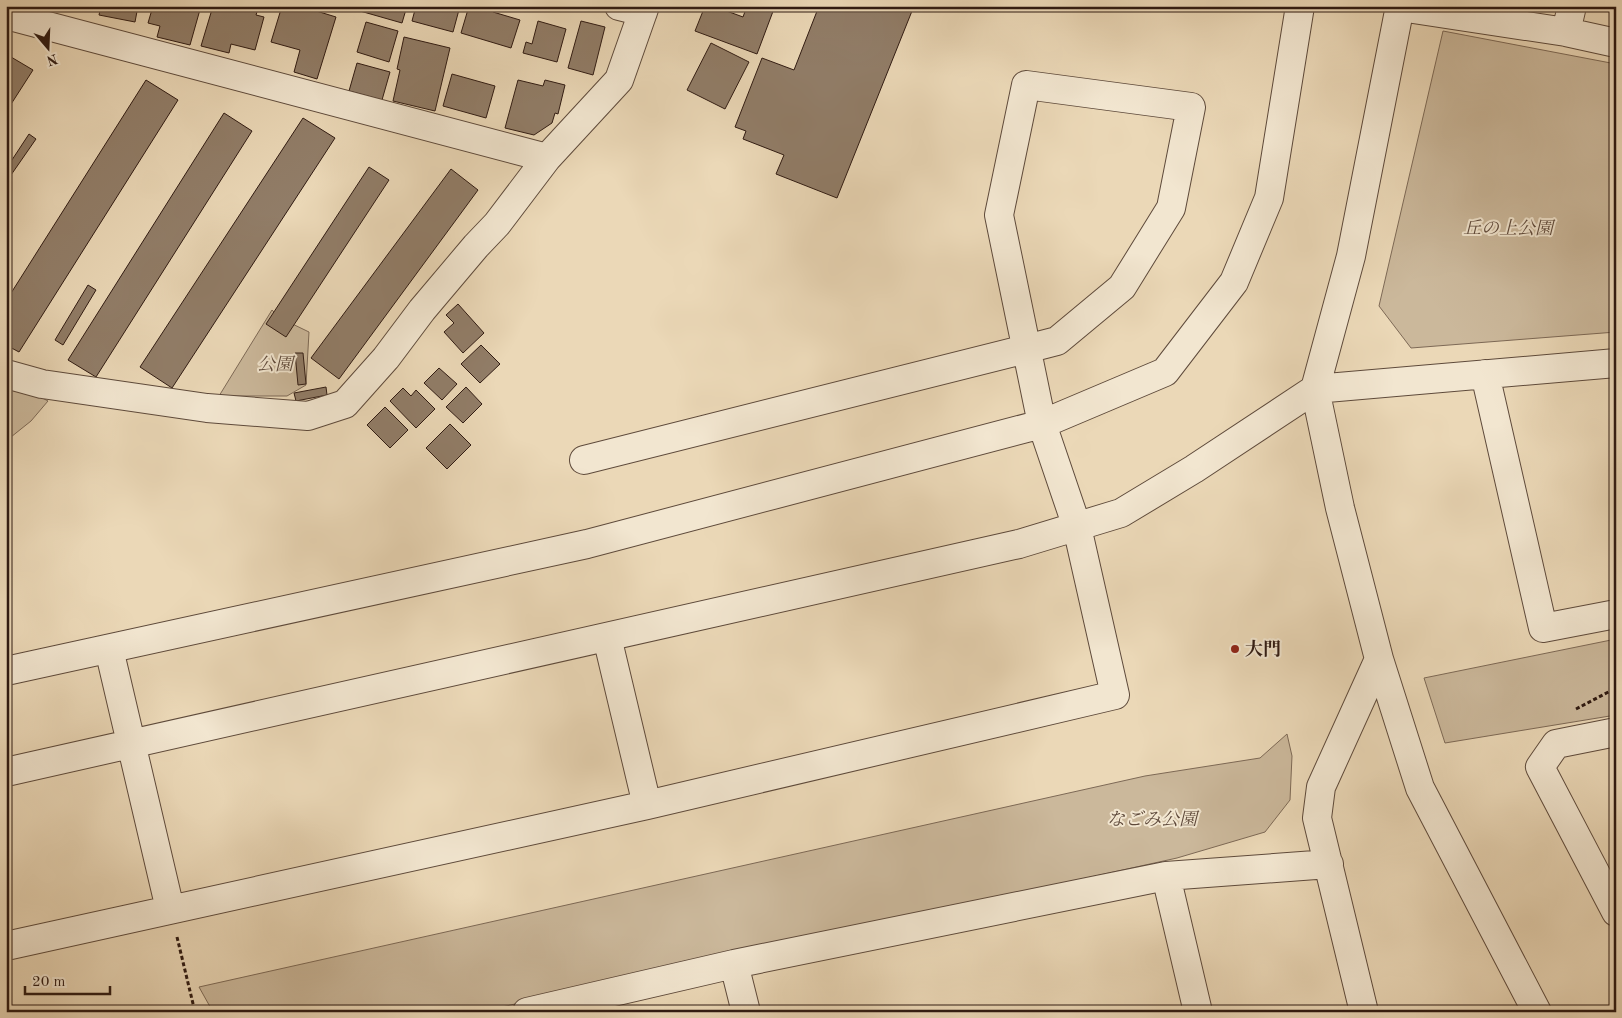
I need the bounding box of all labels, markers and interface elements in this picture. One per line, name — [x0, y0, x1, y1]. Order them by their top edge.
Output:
north arrow — [22, 22, 72, 72]
text: N — [44, 51, 59, 68]
park label: 丘の上公園 — [1463, 219, 1556, 238]
park label: 公園 — [257, 355, 296, 374]
place label: 大門 — [1245, 639, 1281, 659]
marker: 大門 — [1229, 643, 1241, 655]
park label: なごみ公園 — [1107, 810, 1200, 829]
scale bar — [25, 963, 110, 995]
text: 20 m — [32, 975, 66, 990]

